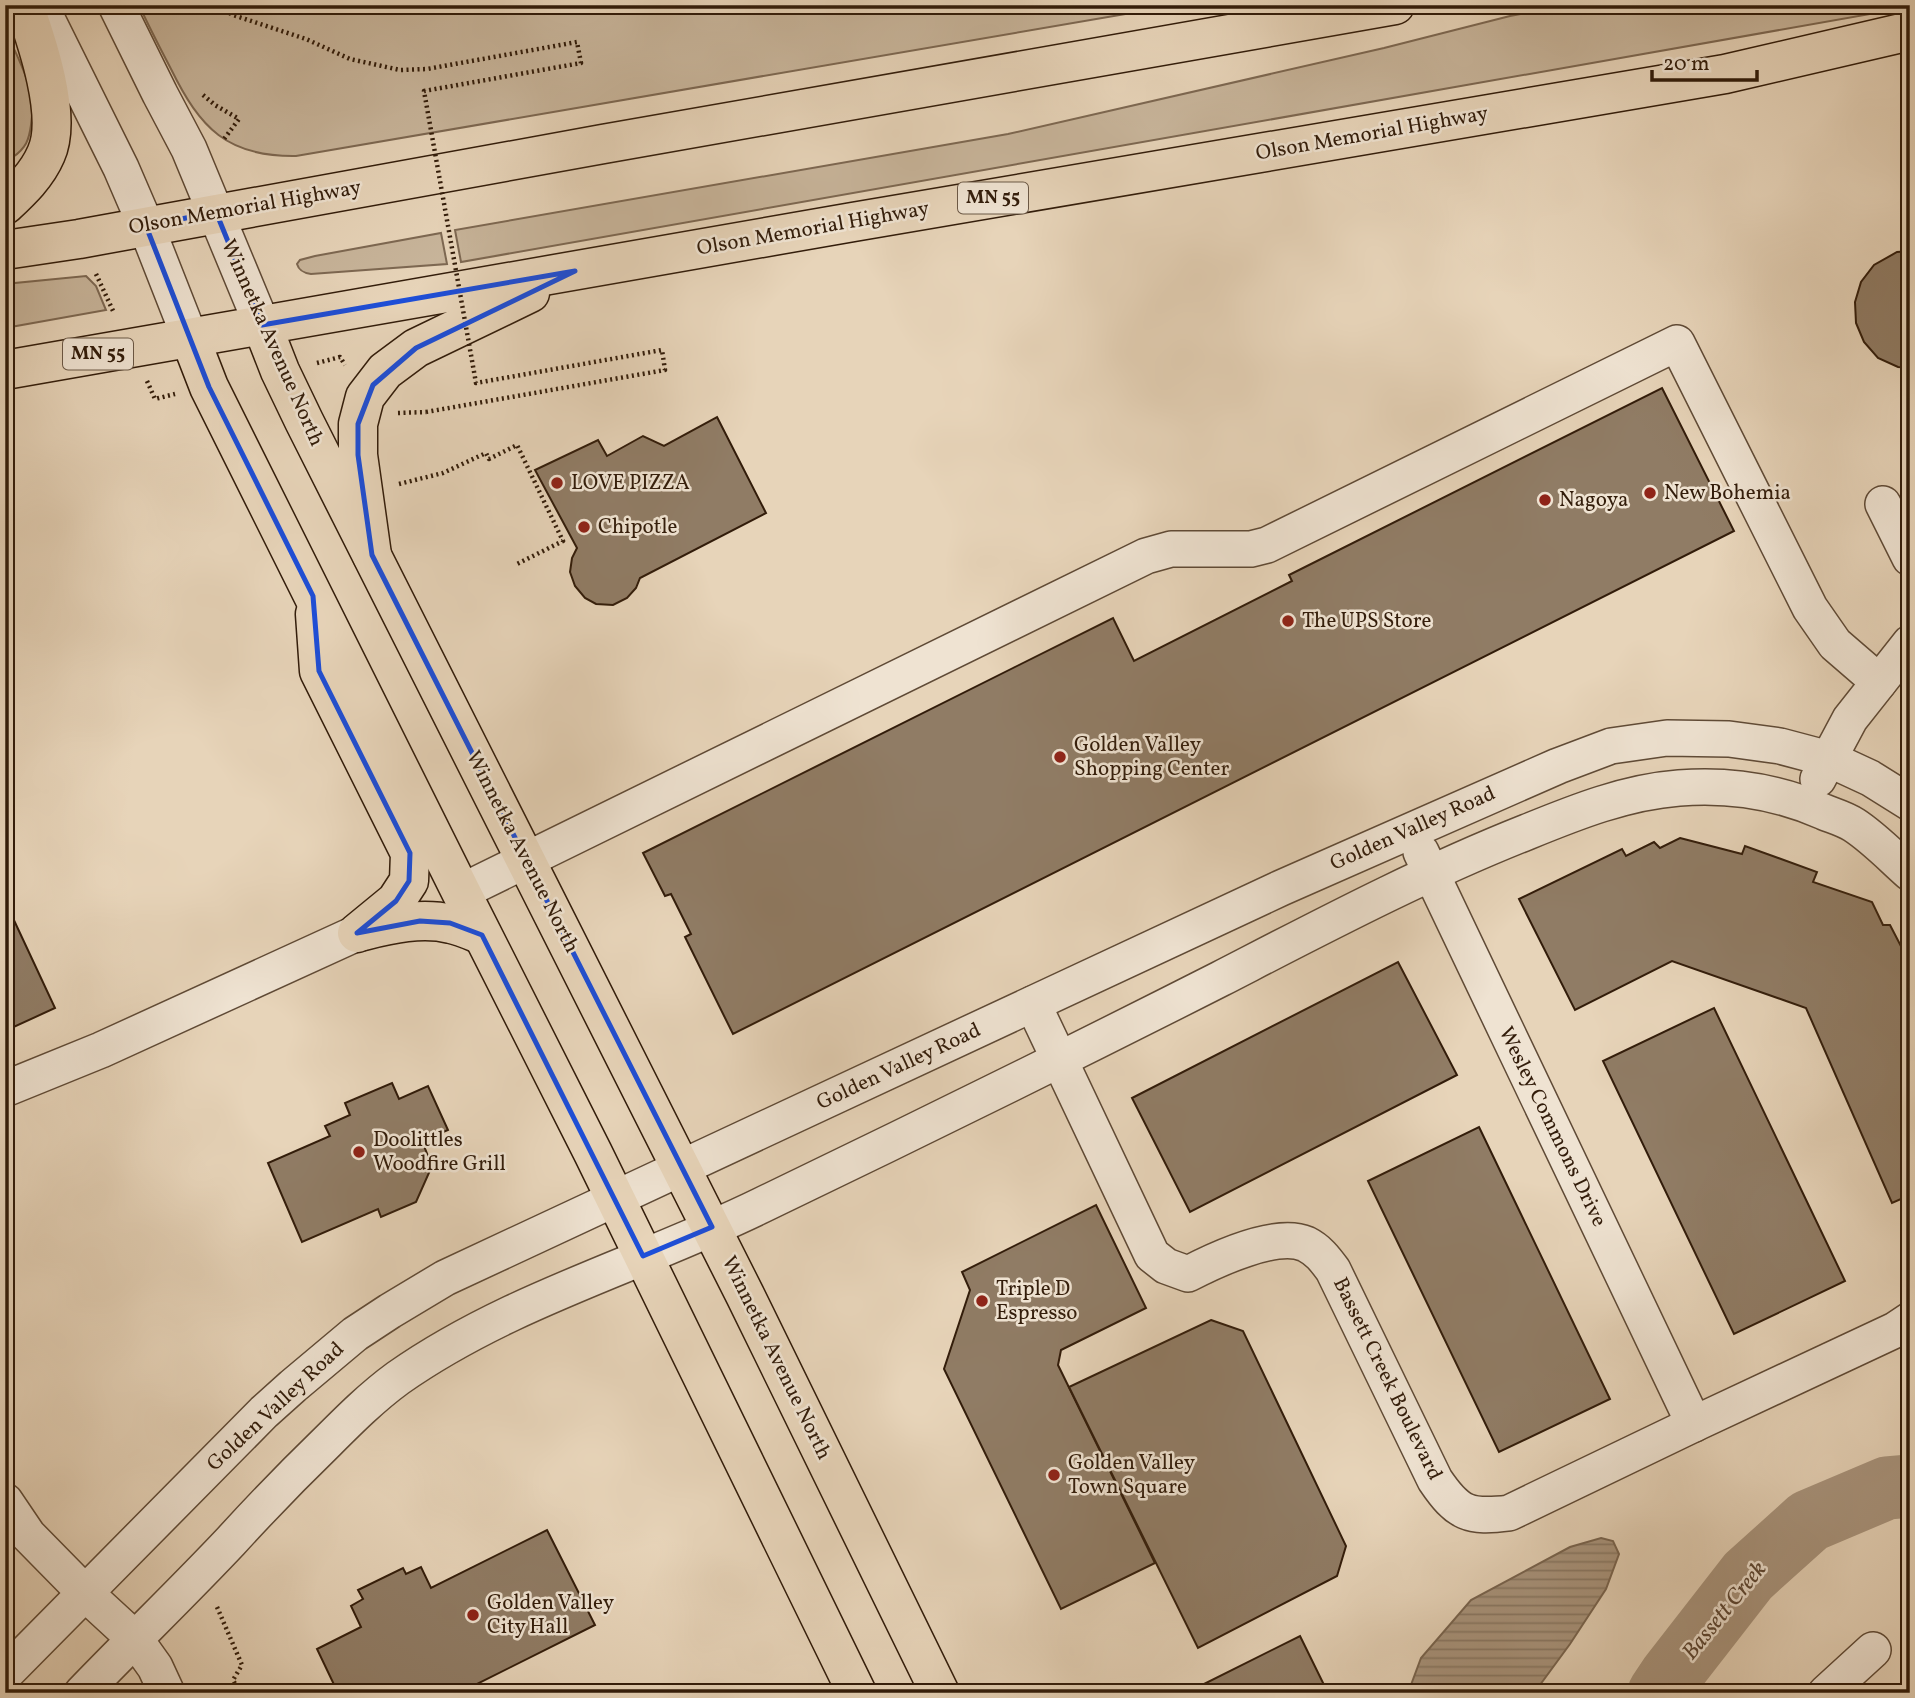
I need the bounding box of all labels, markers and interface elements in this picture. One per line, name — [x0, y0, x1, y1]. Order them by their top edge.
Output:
scale bar — [1652, 38, 1758, 82]
text: 20 m — [1663, 50, 1709, 79]
street label: Olson Memorial Highway — [1254, 99, 1491, 169]
street label: Olson Memorial Highway — [127, 173, 364, 243]
road number: MN 55 — [958, 182, 1028, 214]
street label: Olson Memorial Highway — [695, 194, 932, 264]
street label: Winnetka Avenue North — [213, 235, 331, 451]
road number: MN 55 — [63, 338, 133, 370]
place label: LOVE PIZZA — [571, 469, 690, 498]
marker: LOVE PIZZA — [549, 475, 565, 491]
place label: New Bohemia — [1664, 479, 1791, 508]
marker: New Bohemia — [1642, 485, 1658, 501]
place label: Nagoya — [1559, 486, 1629, 515]
marker: Nagoya — [1537, 492, 1553, 508]
place label: Chipotle — [598, 513, 677, 542]
marker: Chipotle — [576, 519, 592, 535]
place label: The UPS Store — [1302, 607, 1431, 636]
marker: The UPS Store — [1280, 613, 1296, 629]
place label: Golden Valley Shopping Center — [1074, 731, 1229, 784]
street label: Winnetka Avenue North — [458, 746, 586, 958]
marker: Golden Valley Shopping Center — [1052, 749, 1068, 765]
street label: Golden Valley Road — [1326, 780, 1500, 878]
street label: Golden Valley Road — [812, 1016, 986, 1118]
street label: Wesley Commons Drive — [1491, 1022, 1613, 1232]
place label: Doolittles Woodfire Grill — [373, 1126, 506, 1179]
marker: Doolittles Woodfire Grill — [351, 1144, 367, 1160]
street label: Winnetka Avenue North — [714, 1251, 838, 1465]
street label: Bassett Creek Boulevard — [1325, 1273, 1449, 1485]
place label: Triple D Espresso — [996, 1275, 1078, 1328]
marker: Triple D Espresso — [974, 1293, 990, 1309]
street label: Golden Valley Road — [201, 1336, 351, 1478]
place label: Golden Valley Town Square — [1068, 1449, 1196, 1502]
marker: Golden Valley Town Square — [1046, 1467, 1062, 1483]
water label: Bassett Creek — [1675, 1555, 1775, 1667]
place label: Golden Valley City Hall — [487, 1589, 615, 1642]
marker: Golden Valley City Hall — [465, 1607, 481, 1623]

